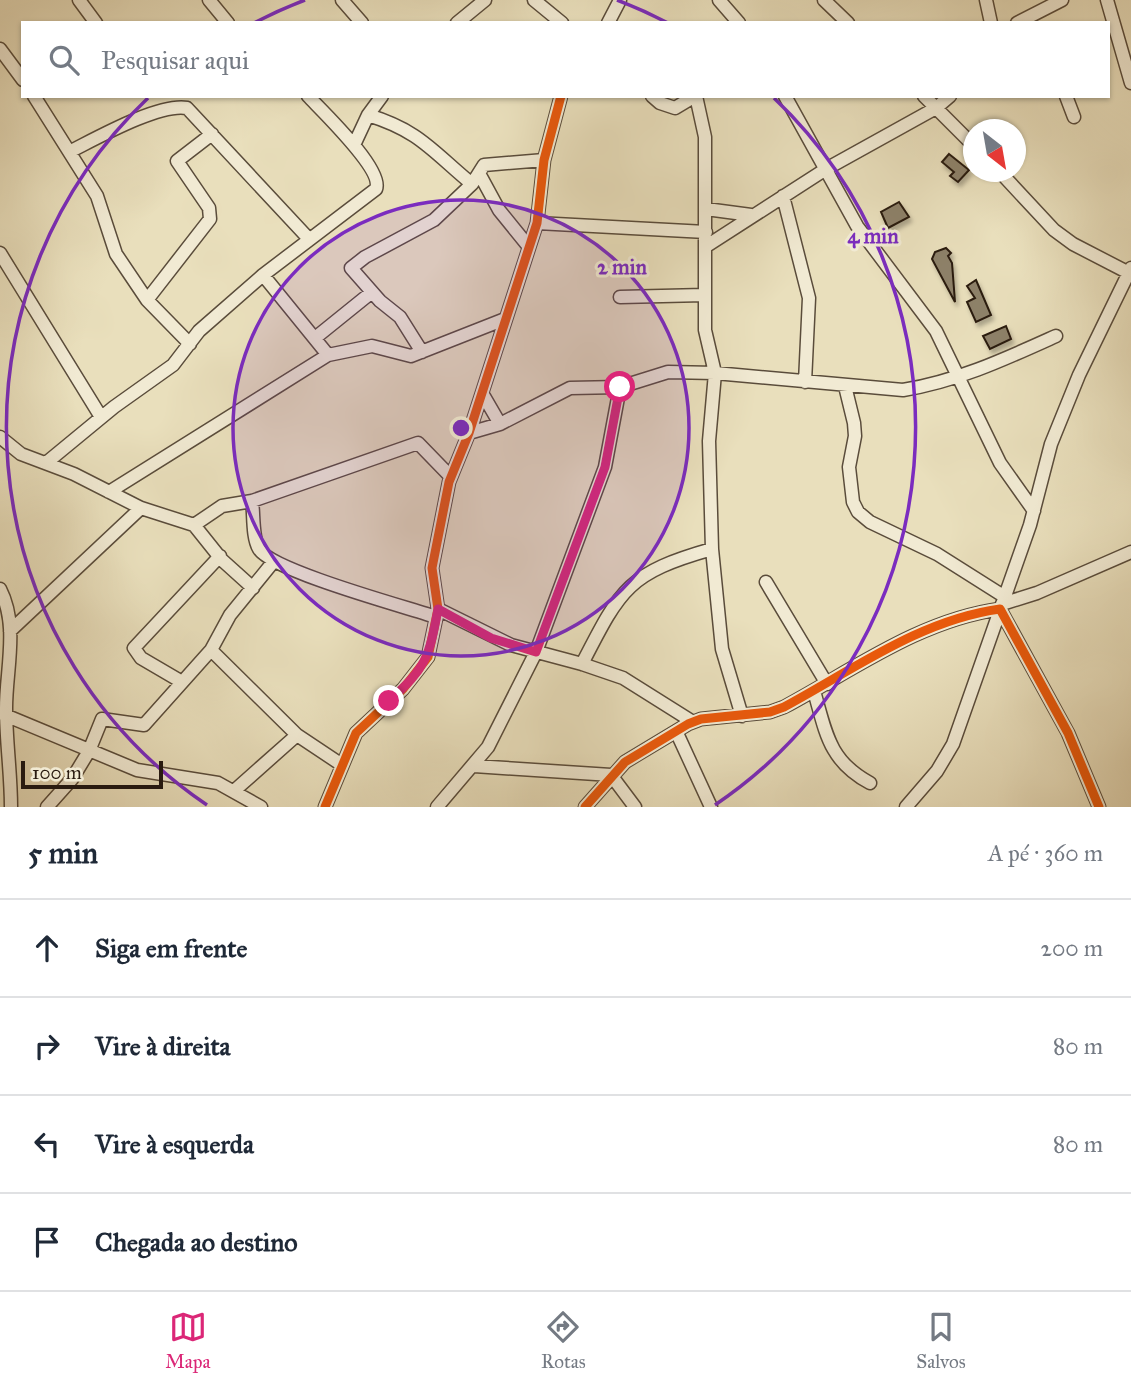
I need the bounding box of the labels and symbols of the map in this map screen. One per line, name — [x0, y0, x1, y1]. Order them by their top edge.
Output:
north arrow — [963, 119, 1026, 182]
text: 4 min — [847, 223, 899, 249]
text: 2 min — [597, 254, 647, 280]
route start — [604, 371, 635, 402]
centre of rings — [449, 416, 473, 440]
route end — [373, 685, 404, 716]
scale bar — [21, 758, 163, 790]

